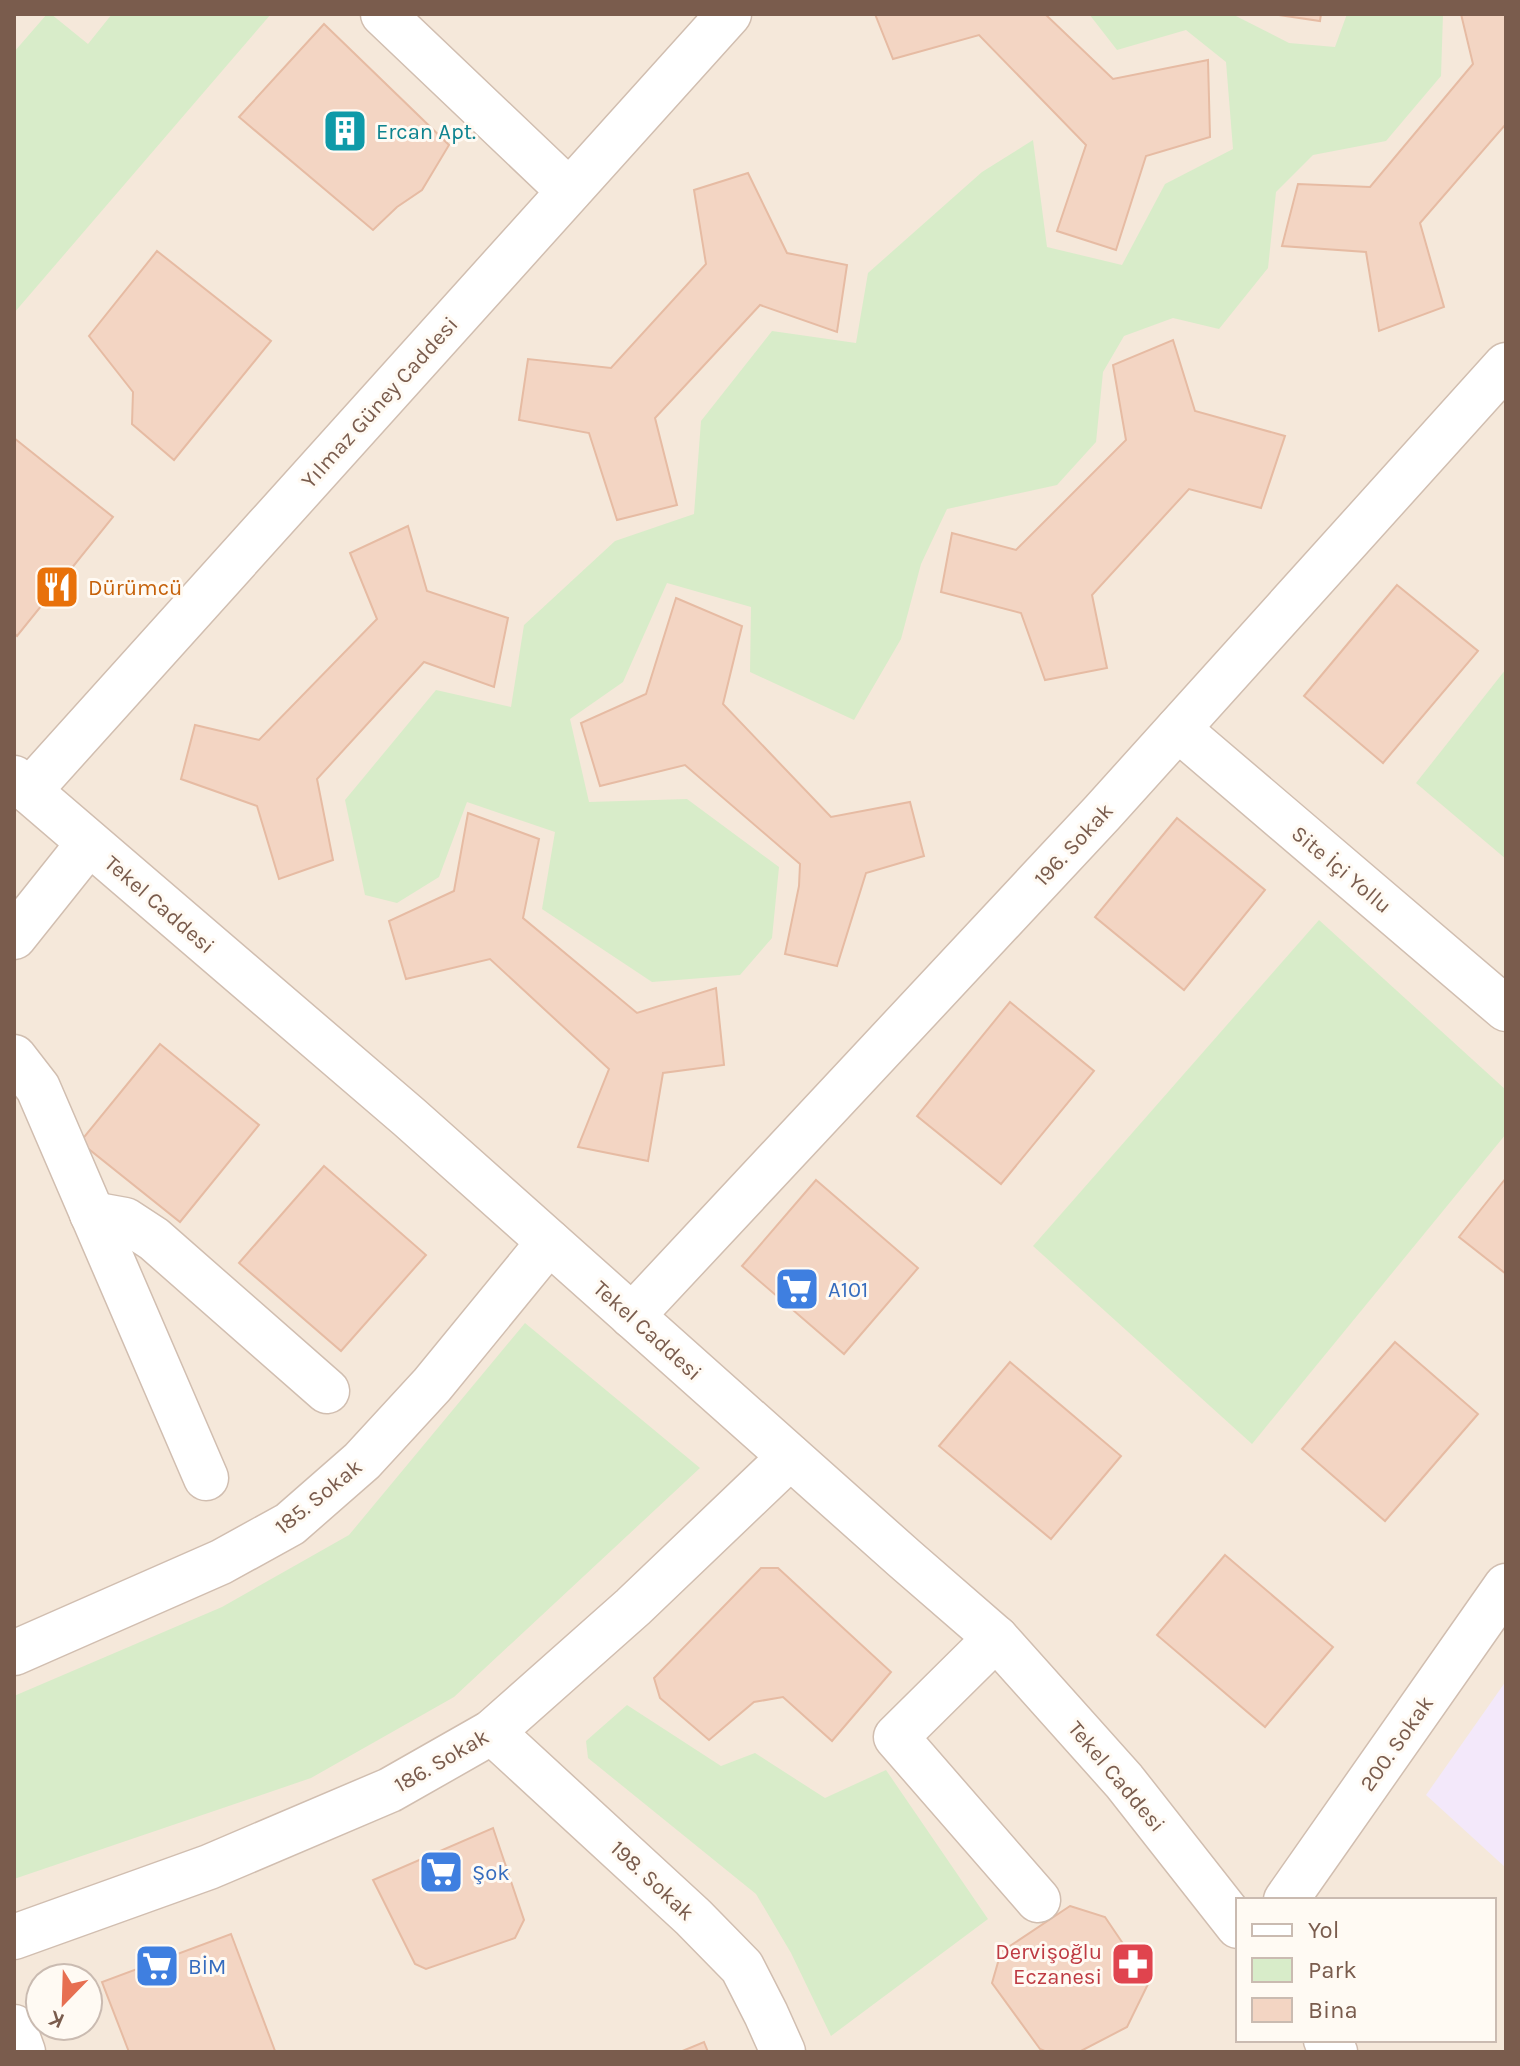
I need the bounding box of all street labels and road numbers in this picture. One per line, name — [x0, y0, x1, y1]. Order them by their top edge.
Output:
street label: Yılmaz Güney Caddesi — [296, 312, 464, 494]
street label: 196. Sokak — [1029, 798, 1119, 892]
street label: Site İçi Yollu — [1286, 821, 1397, 919]
street label: Tekel Caddesi — [99, 850, 220, 959]
street label: Tekel Caddesi — [588, 1275, 707, 1386]
street label: 185. Sokak — [270, 1454, 367, 1540]
street label: 200. Sokak — [1355, 1691, 1439, 1796]
street label: Tekel Caddesi — [1062, 1716, 1170, 1837]
street label: 186. Sokak — [390, 1723, 493, 1798]
street label: 198. Sokak — [605, 1835, 700, 1926]

